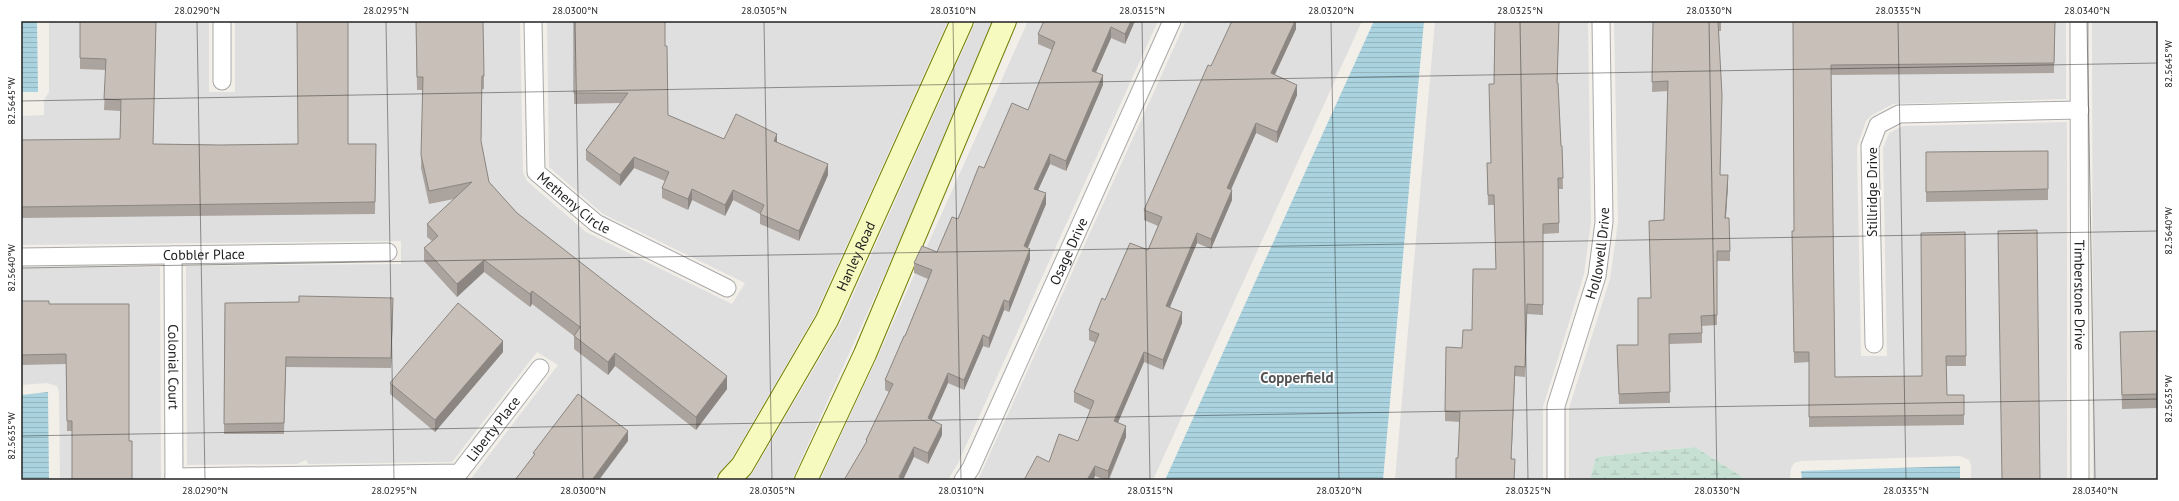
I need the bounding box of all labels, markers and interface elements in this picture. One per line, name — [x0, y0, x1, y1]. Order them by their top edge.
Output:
text: 28.0290°N — [174, 4, 220, 17]
text: 28.0295°N — [363, 4, 409, 17]
text: 28.0300°N — [552, 4, 598, 17]
text: 28.0305°N — [741, 4, 787, 17]
text: 28.0310°N — [930, 4, 976, 17]
text: 28.0315°N — [1119, 4, 1165, 17]
text: 28.0320°N — [1308, 4, 1354, 17]
text: 28.0325°N — [1497, 4, 1543, 17]
text: 28.0330°N — [1686, 4, 1732, 17]
text: 28.0335°N — [1875, 4, 1921, 17]
text: 28.0340°N — [2064, 4, 2110, 17]
text: 82.5645°W — [2162, 40, 2175, 88]
text: 82.5645°W — [5, 77, 18, 125]
street label: Stillridge Drive — [1863, 147, 1881, 237]
street label: Metheny Circle — [533, 168, 613, 238]
street label: Hollowell Drive — [1581, 207, 1613, 301]
text: 82.5640°W — [2162, 207, 2175, 255]
street label: Osage Drive — [1045, 215, 1091, 288]
street label: Hanley Road — [832, 219, 879, 294]
street label: Timberstone Drive — [2070, 240, 2089, 350]
text: 82.5640°W — [5, 244, 18, 292]
street label: Cobbler Place — [163, 245, 245, 264]
street label: Colonial Court — [164, 324, 183, 410]
district label: Copperfield — [1260, 368, 1334, 387]
text: 82.5635°W — [2162, 375, 2175, 423]
street label: Liberty Place — [462, 393, 524, 465]
text: 82.5635°W — [5, 412, 18, 460]
text: 28.0290°N — [182, 484, 228, 497]
text: 28.0295°N — [371, 484, 417, 497]
text: 28.0300°N — [560, 484, 606, 497]
text: 28.0305°N — [749, 484, 795, 497]
text: 28.0310°N — [938, 484, 984, 497]
text: 28.0315°N — [1127, 484, 1173, 497]
text: 28.0320°N — [1316, 484, 1362, 497]
text: 28.0325°N — [1505, 484, 1551, 497]
text: 28.0330°N — [1694, 484, 1740, 497]
text: 28.0335°N — [1883, 484, 1929, 497]
text: 28.0340°N — [2072, 484, 2118, 497]

